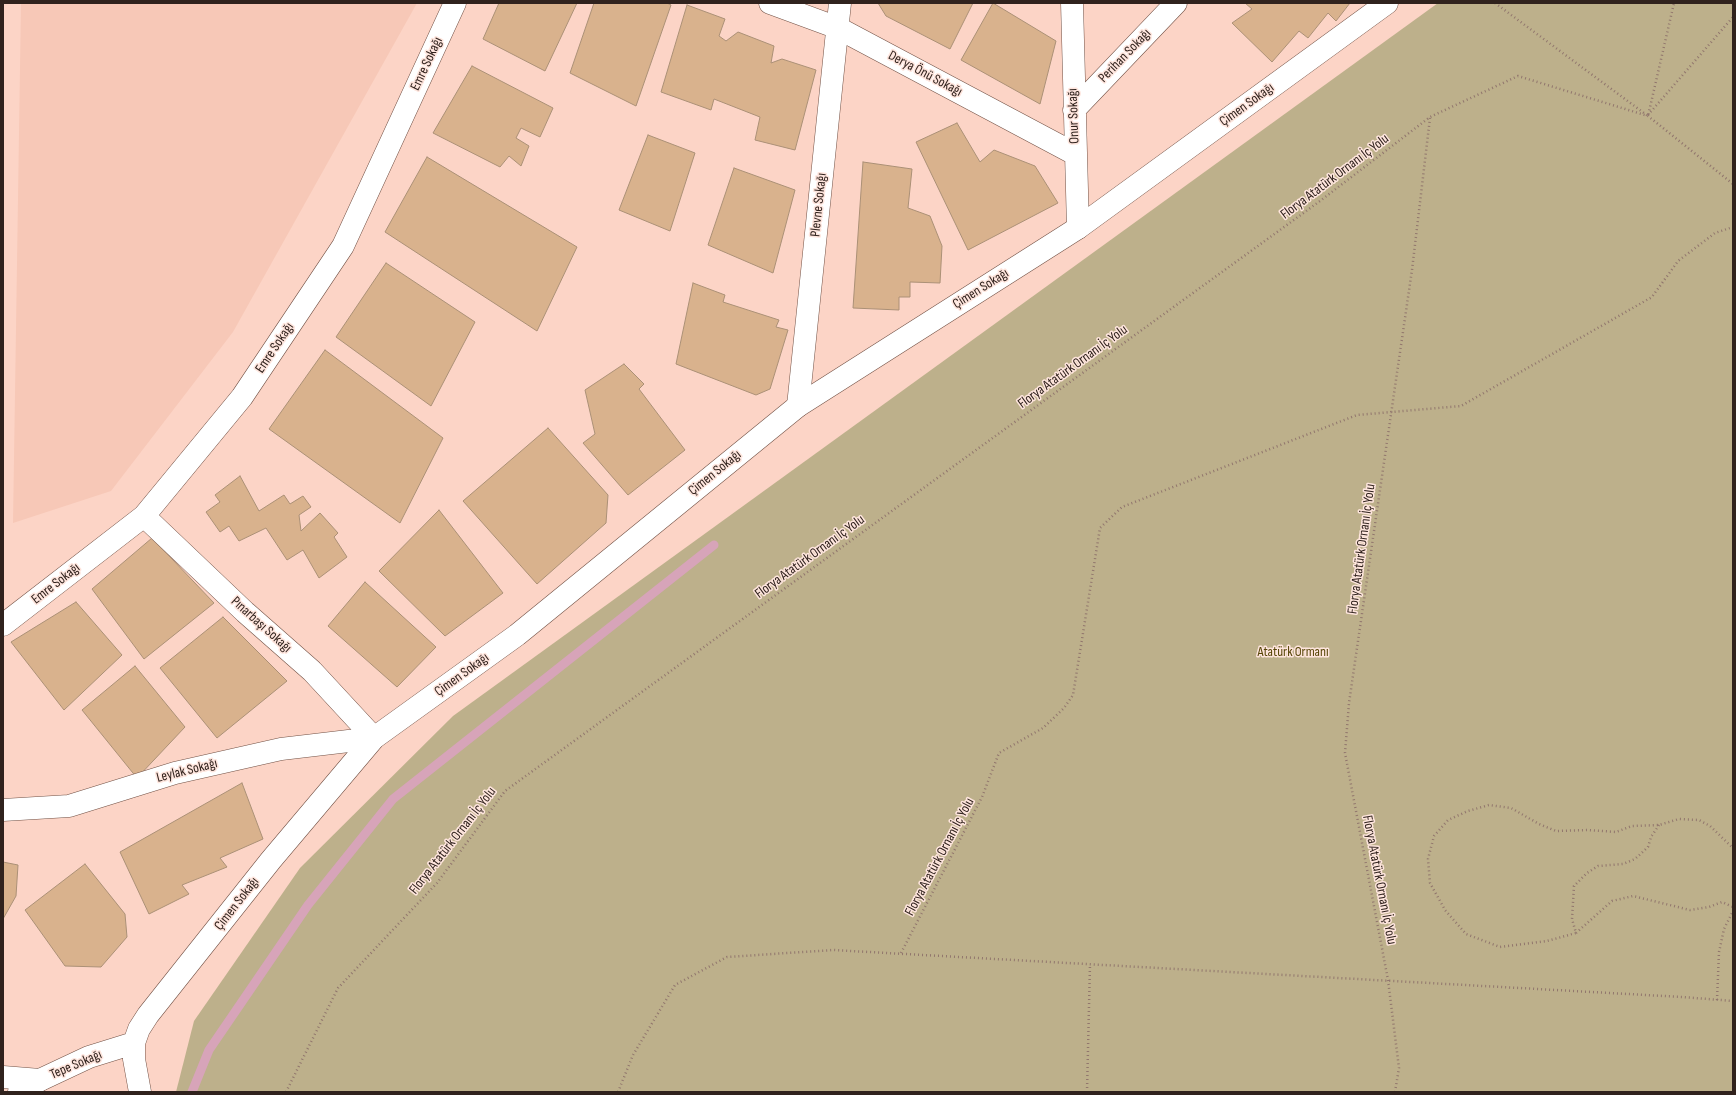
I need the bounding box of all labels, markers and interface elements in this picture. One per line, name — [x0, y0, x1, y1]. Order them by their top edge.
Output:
street label: Perihan Sokağı — [1095, 26, 1155, 86]
street label: Emre Sokağı — [407, 35, 447, 93]
street label: Derya Önü Sokağı — [885, 48, 965, 100]
street label: Çimen Sokağı — [1217, 80, 1277, 130]
street label: Onur Sokağı — [1065, 88, 1083, 144]
street label: Florya Atatürk Ornanı İç Yolu — [1278, 131, 1392, 223]
street label: Plevne Sokağı — [807, 172, 831, 238]
street label: Çimen Sokağı — [950, 265, 1012, 313]
street label: Emre Sokağı — [252, 320, 298, 376]
street label: Florya Atatürk Ornanı İç Yolu — [1015, 322, 1131, 412]
street label: Çimen Sokağı — [685, 447, 745, 499]
street label: Florya Atatürk Ornanı İç Yolu — [1345, 483, 1379, 615]
street label: Florya Atatürk Ornanı İç Yolu — [752, 512, 868, 602]
street label: Emre Sokağı — [28, 560, 84, 608]
street label: Pınarbaşı Sokağı — [227, 593, 295, 657]
park label: Atatürk Ormanı — [1257, 644, 1329, 660]
street label: Çimen Sokağı — [432, 650, 492, 700]
street label: Leylak Sokağı — [155, 755, 219, 787]
street label: Florya Atatürk Ornanı İç Yolu — [406, 784, 500, 898]
street label: Florya Atatürk Ornanı İç Yolu — [902, 795, 978, 919]
street label: Florya Atatürk Ornanı İç Yolu — [1358, 814, 1400, 946]
street label: Çimen Sokağı — [211, 874, 263, 934]
street label: Tepe Sokağı — [48, 1047, 104, 1083]

